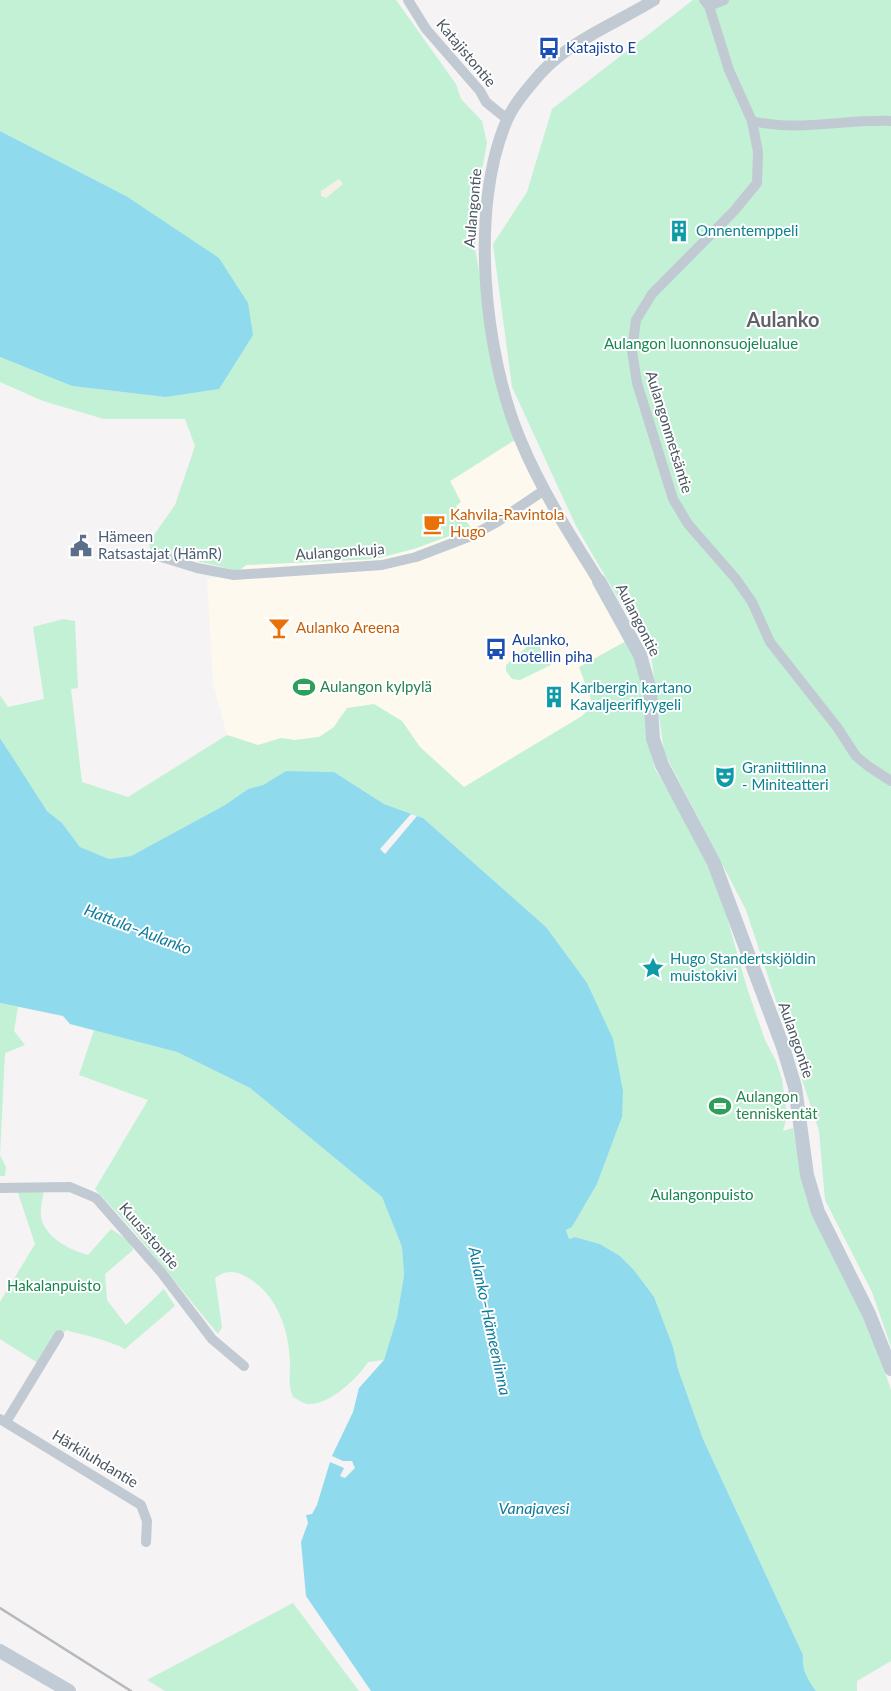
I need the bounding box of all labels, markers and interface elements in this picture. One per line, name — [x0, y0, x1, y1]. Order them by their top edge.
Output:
street label: Katajistontie — [433, 15, 500, 90]
bus stop icon: Katajisto E — [536, 35, 562, 61]
place label: Katajisto E — [566, 38, 636, 56]
street label: Aulangontie — [460, 168, 484, 248]
building icon: Onnentemppeli — [666, 218, 692, 244]
place label: Onnentemppeli — [696, 221, 798, 239]
district label: Aulanko — [746, 307, 820, 331]
park label: Aulangon luonnonsuojelualue — [604, 334, 798, 352]
street label: Aulangonmetsäntie — [643, 368, 697, 495]
place label: Kahvila-Ravintola Hugo — [450, 505, 565, 540]
cafe icon: Kahvila-Ravintola Hugo — [421, 511, 447, 537]
place label: Hämeen Ratsastajat (HämR) — [98, 527, 222, 562]
public building icon: Hämeen Ratsastajat (HämR) — [68, 533, 94, 559]
street label: Aulangonkuja — [295, 539, 385, 563]
street label: Aulangontie — [613, 580, 665, 659]
bar icon: Aulanko Areena — [266, 615, 292, 641]
place label: Aulanko Areena — [296, 618, 400, 636]
place label: Aulanko, hotellin piha — [512, 630, 593, 665]
bus stop icon: Aulanko, hotellin piha — [483, 636, 509, 662]
sports icon: Aulangon kylpylä — [291, 674, 317, 700]
place label: Aulangon kylpylä — [320, 677, 432, 695]
place label: Karlbergin kartano Kavaljeeriflyygeli — [570, 678, 692, 713]
building icon: Karlbergin kartano Kavaljeeriflyygeli — [541, 684, 567, 710]
place label: Graniittilinna - Miniteatteri — [742, 758, 829, 793]
theatre icon: Graniittilinna - Miniteatteri — [712, 764, 738, 790]
water label: Hattula–Aulanko — [82, 899, 194, 958]
place label: Hugo Standertskjöldin muistokivi — [670, 949, 816, 984]
place icon: Hugo Standertskjöldin muistokivi — [640, 955, 666, 981]
street label: Aulangontie — [776, 999, 818, 1080]
place label: Aulangon tenniskentät — [736, 1087, 818, 1122]
sports icon: Aulangon tenniskentät — [707, 1093, 733, 1119]
park label: Aulangonpuisto — [651, 1185, 753, 1203]
street label: Kuusistontie — [116, 1198, 184, 1272]
water label: Aulanko–Hämeenlinna — [465, 1244, 516, 1397]
park label: Hakalanpuisto — [7, 1276, 101, 1294]
street label: Härkiluhdantie — [49, 1425, 142, 1491]
water label: Vanajavesi — [499, 1498, 570, 1517]

